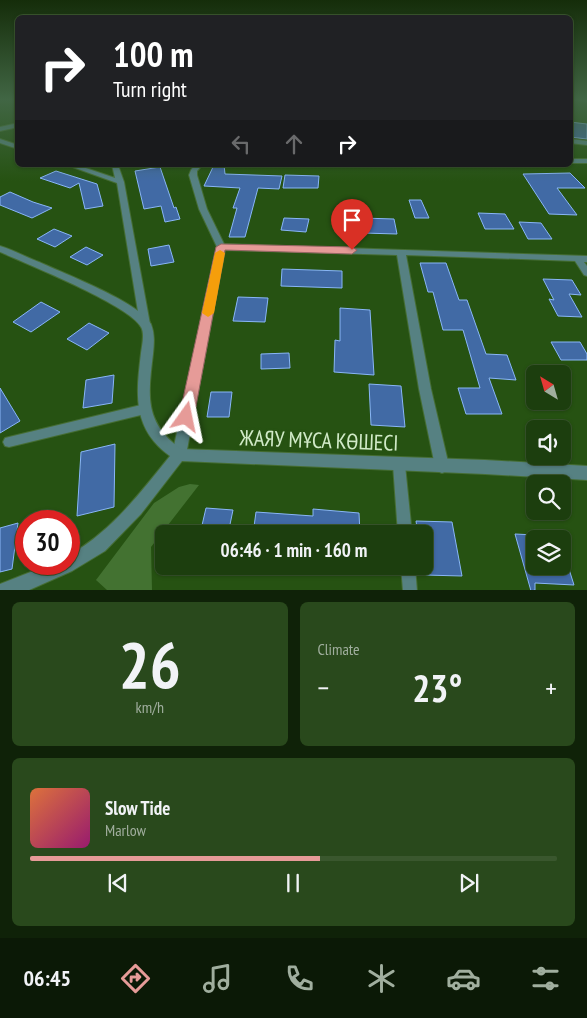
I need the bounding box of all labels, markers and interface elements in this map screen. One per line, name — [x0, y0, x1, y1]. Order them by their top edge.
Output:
text: 100 m — [113, 31, 194, 77]
icon: right — [30, 35, 95, 100]
text: Turn right — [113, 75, 187, 103]
icon: left — [227, 130, 255, 158]
icon: ahead — [280, 130, 308, 158]
icon: right — [333, 130, 361, 158]
pin — [331, 199, 373, 250]
icon: arrive — [338, 206, 366, 234]
north arrow — [526, 365, 571, 410]
map controls — [526, 365, 571, 575]
position arrow — [159, 390, 211, 442]
button: sound — [526, 420, 571, 465]
street label: ЖАЯУ МҰСА КӨШЕСІ — [238, 423, 399, 457]
button: search — [526, 475, 571, 520]
speed limit sign: 30 — [15, 510, 80, 575]
button: layers — [526, 530, 571, 575]
text: 06:46 · 1 min · 160 m — [221, 538, 367, 562]
text: 26 — [119, 622, 181, 706]
text: Climate — [318, 639, 360, 659]
text: 23° — [412, 663, 462, 712]
text: − — [318, 669, 329, 706]
text: + — [545, 669, 557, 706]
text: km/h — [136, 697, 164, 717]
text: Slow Tide — [105, 796, 170, 820]
text: Marlow — [105, 820, 146, 840]
icon: previous — [104, 869, 132, 897]
icon: pause — [279, 869, 307, 897]
icon: next — [455, 869, 483, 897]
icon: directions — [118, 961, 153, 996]
icon: music — [200, 961, 235, 996]
icon: phone — [282, 961, 317, 996]
icon: climate — [364, 961, 399, 996]
icon: car — [446, 961, 481, 996]
icon: filters — [528, 961, 563, 996]
text: 06:45 — [24, 964, 71, 992]

